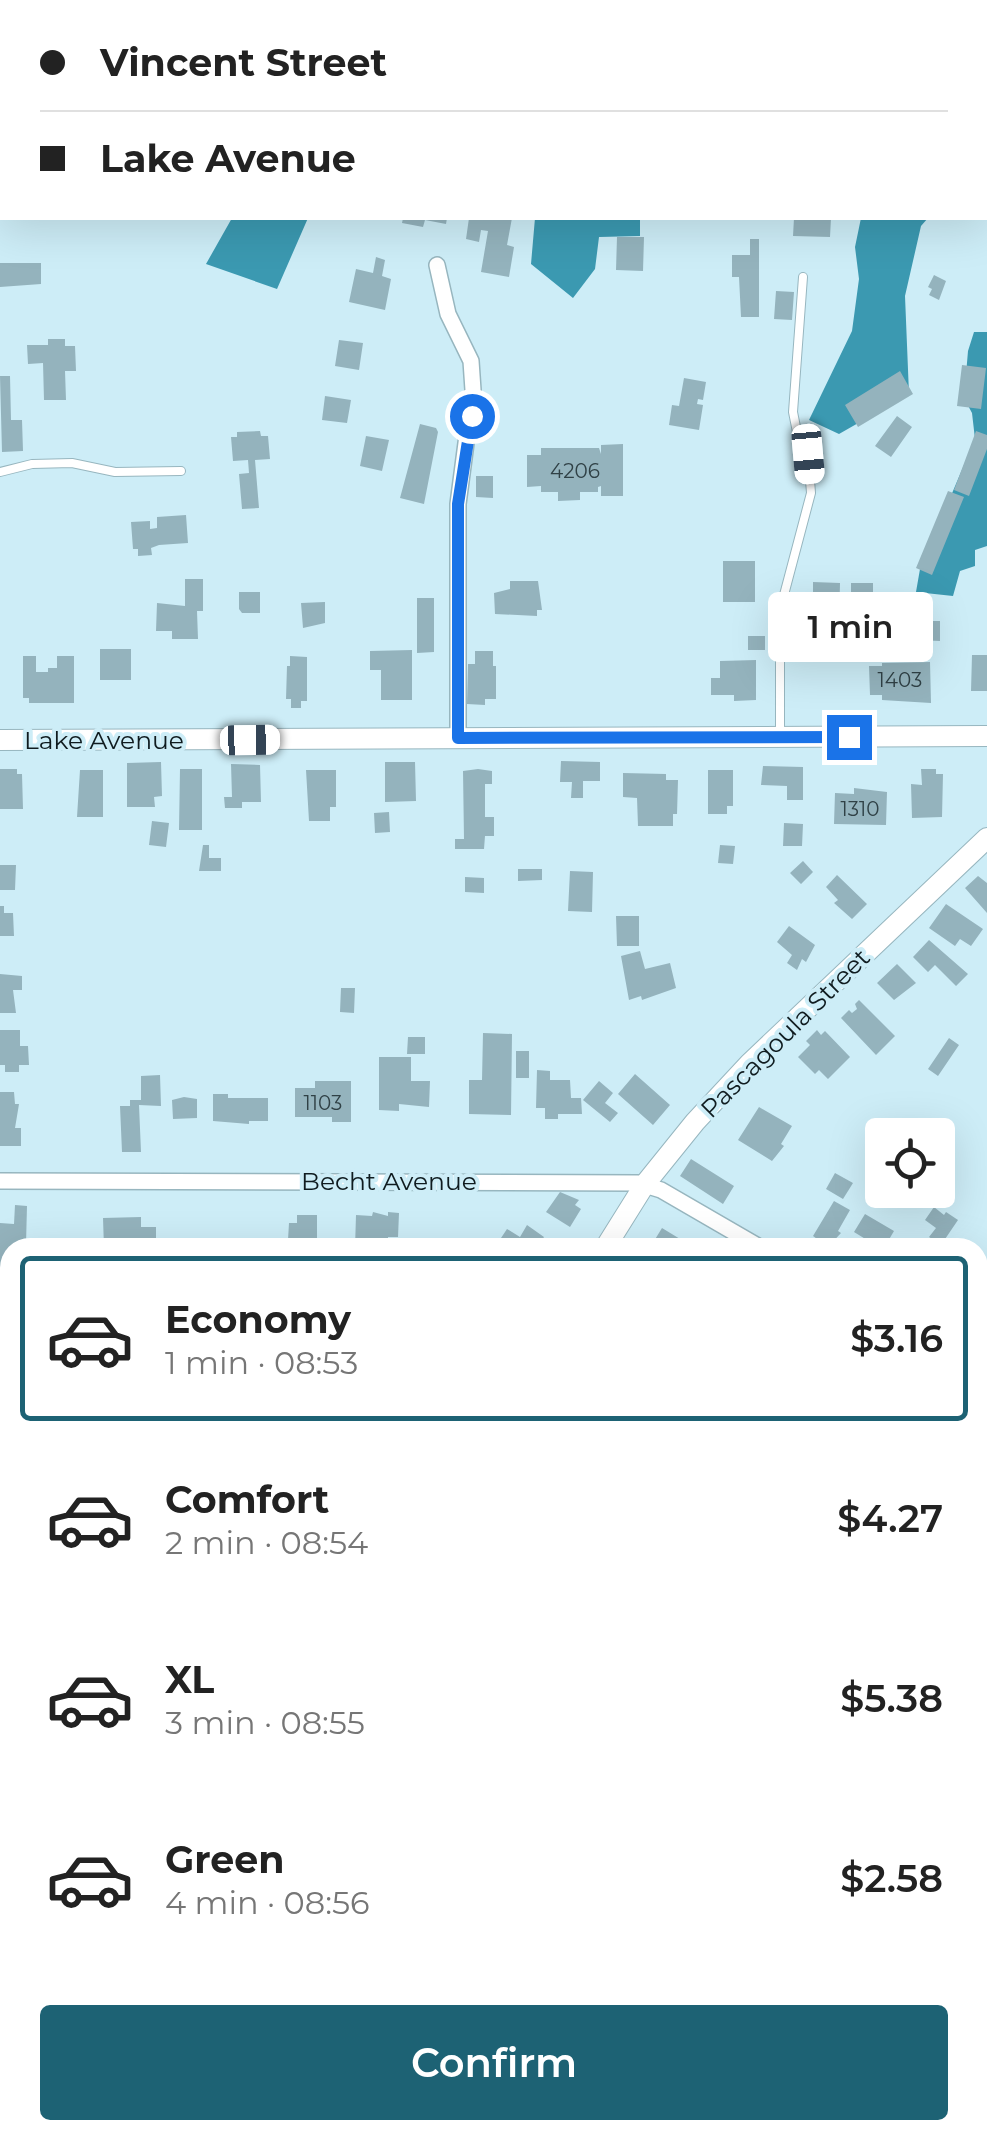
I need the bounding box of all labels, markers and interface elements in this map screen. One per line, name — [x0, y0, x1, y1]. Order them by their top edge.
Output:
text: Vincent Street — [100, 39, 387, 86]
text: Lake Avenue — [100, 135, 356, 182]
route start — [450, 394, 495, 439]
car — [790, 423, 826, 485]
house number: 4206 — [550, 459, 600, 483]
callout: 1 min — [766, 592, 932, 662]
text: 1 min — [808, 607, 893, 646]
house number: 1403 — [878, 668, 922, 692]
route end — [827, 715, 872, 760]
car — [220, 724, 280, 756]
street label: Lake Avenue — [24, 725, 184, 755]
house number: 1310 — [841, 797, 879, 821]
street label: Pascagoula Street — [694, 942, 876, 1124]
house number: 1103 — [304, 1091, 342, 1115]
map controls — [865, 1118, 955, 1208]
button: locate — [865, 1118, 955, 1208]
street label: Becht Avenue — [301, 1166, 477, 1196]
icon: car — [45, 1294, 135, 1384]
text: Economy — [165, 1296, 351, 1343]
text: $3.16 — [850, 1315, 943, 1362]
text: 1 min · 08:53 — [165, 1343, 358, 1382]
icon: car — [45, 1474, 135, 1564]
text: Comfort — [165, 1476, 329, 1523]
text: $4.27 — [837, 1495, 943, 1542]
text: 2 min · 08:54 — [165, 1523, 368, 1562]
icon: car — [45, 1654, 135, 1744]
text: XL — [165, 1656, 214, 1703]
text: $5.38 — [840, 1675, 943, 1722]
text: 3 min · 08:55 — [165, 1703, 365, 1742]
icon: car — [45, 1834, 135, 1924]
text: Green — [165, 1836, 285, 1883]
text: $2.58 — [840, 1855, 943, 1902]
text: 4 min · 08:56 — [165, 1883, 370, 1922]
button: Confirm — [40, 2005, 948, 2120]

